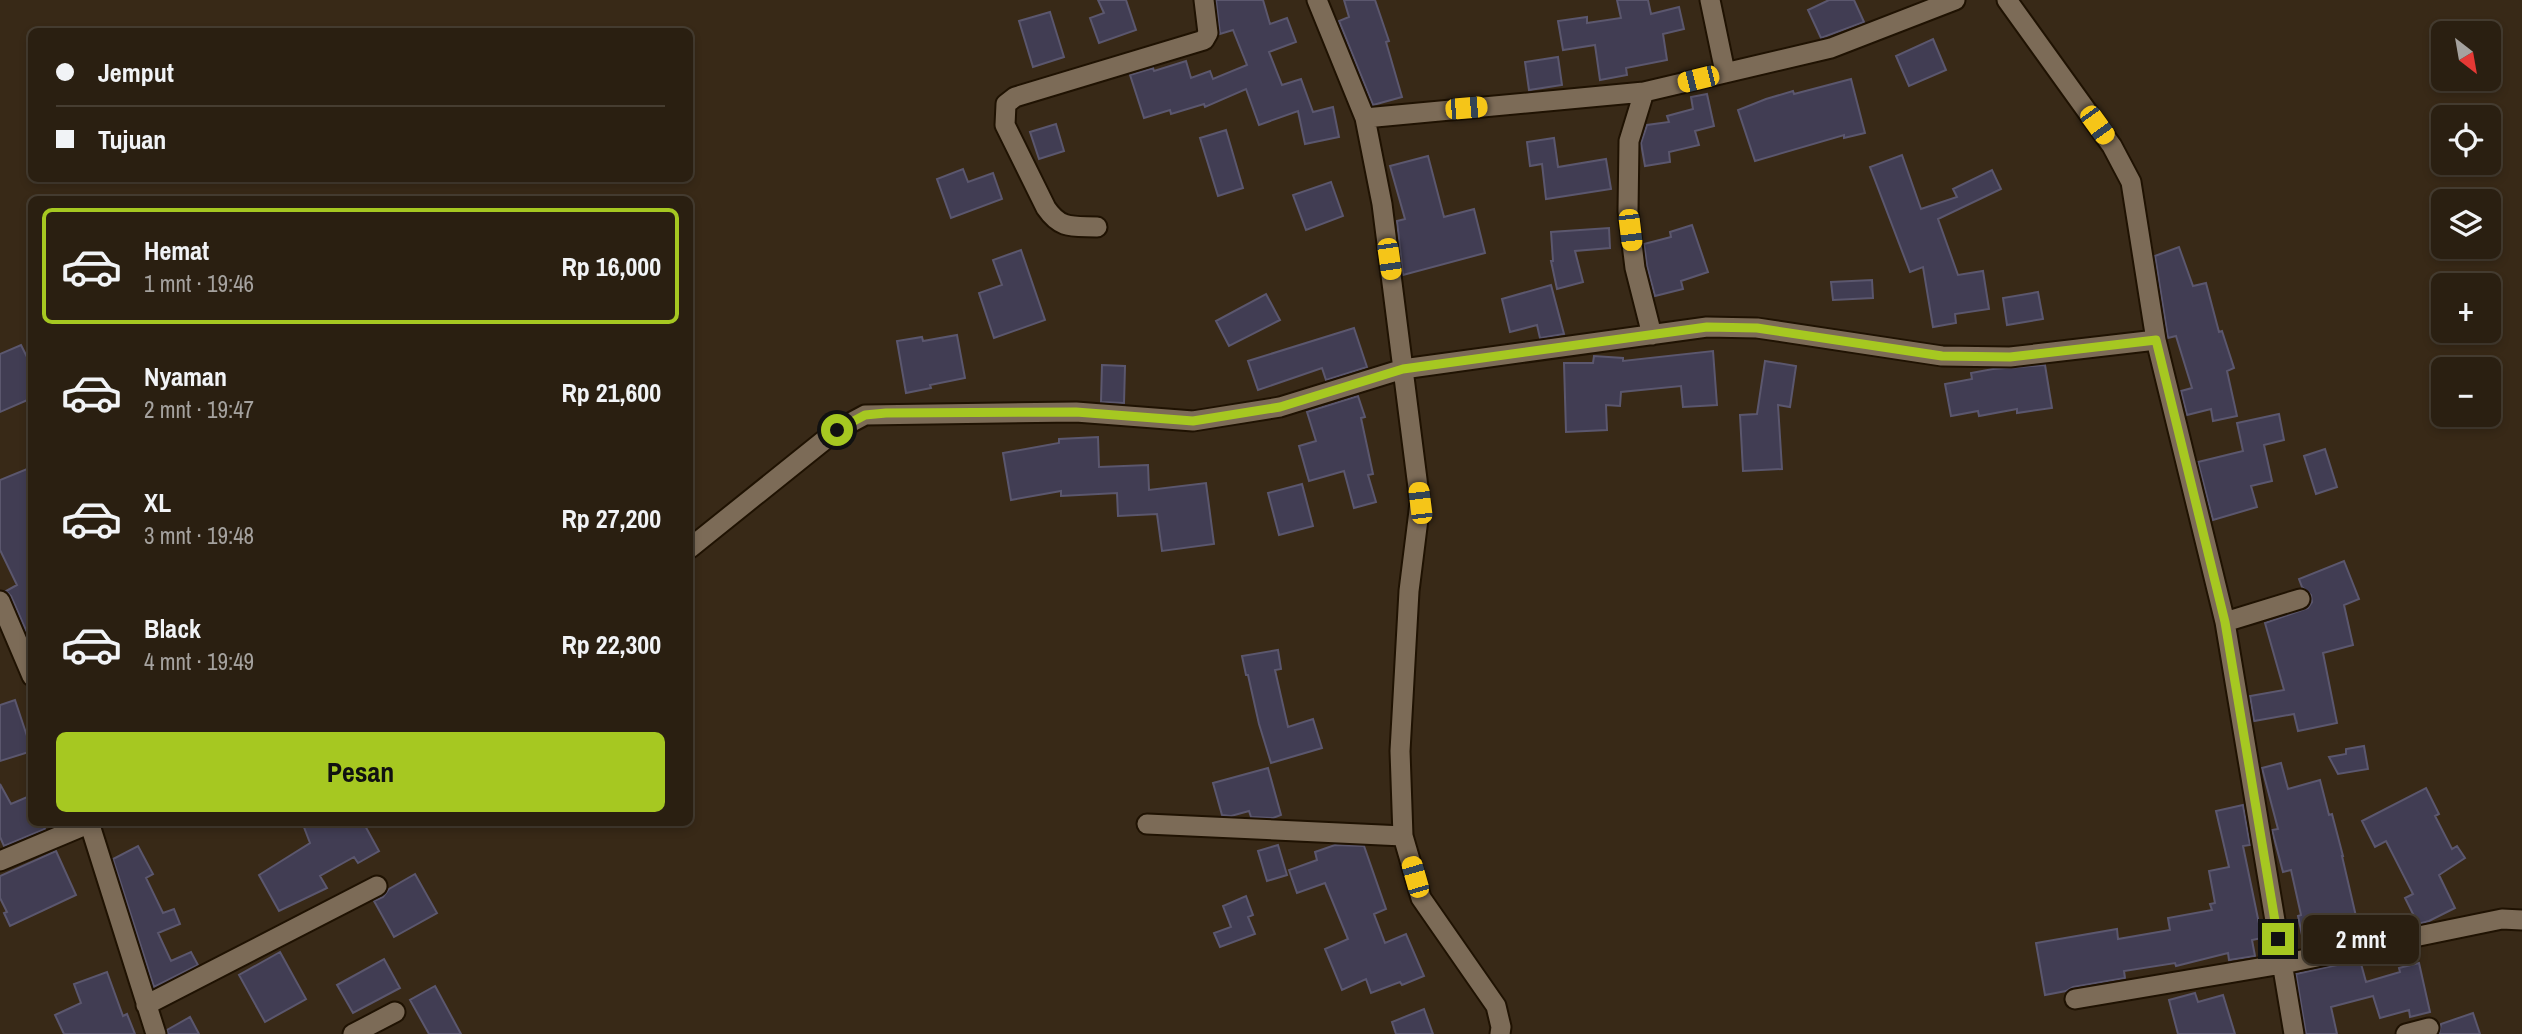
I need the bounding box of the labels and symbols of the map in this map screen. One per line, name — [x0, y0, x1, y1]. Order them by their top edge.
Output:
north arrow — [2431, 21, 2501, 91]
car — [1676, 64, 1721, 94]
car — [1445, 96, 1488, 120]
car — [2077, 102, 2118, 148]
car — [1618, 208, 1643, 252]
car — [1376, 237, 1403, 281]
route start — [821, 414, 853, 446]
car — [1408, 481, 1433, 525]
car — [1400, 854, 1431, 900]
callout: 2 mnt — [2302, 914, 2418, 964]
route end — [2262, 923, 2294, 955]

